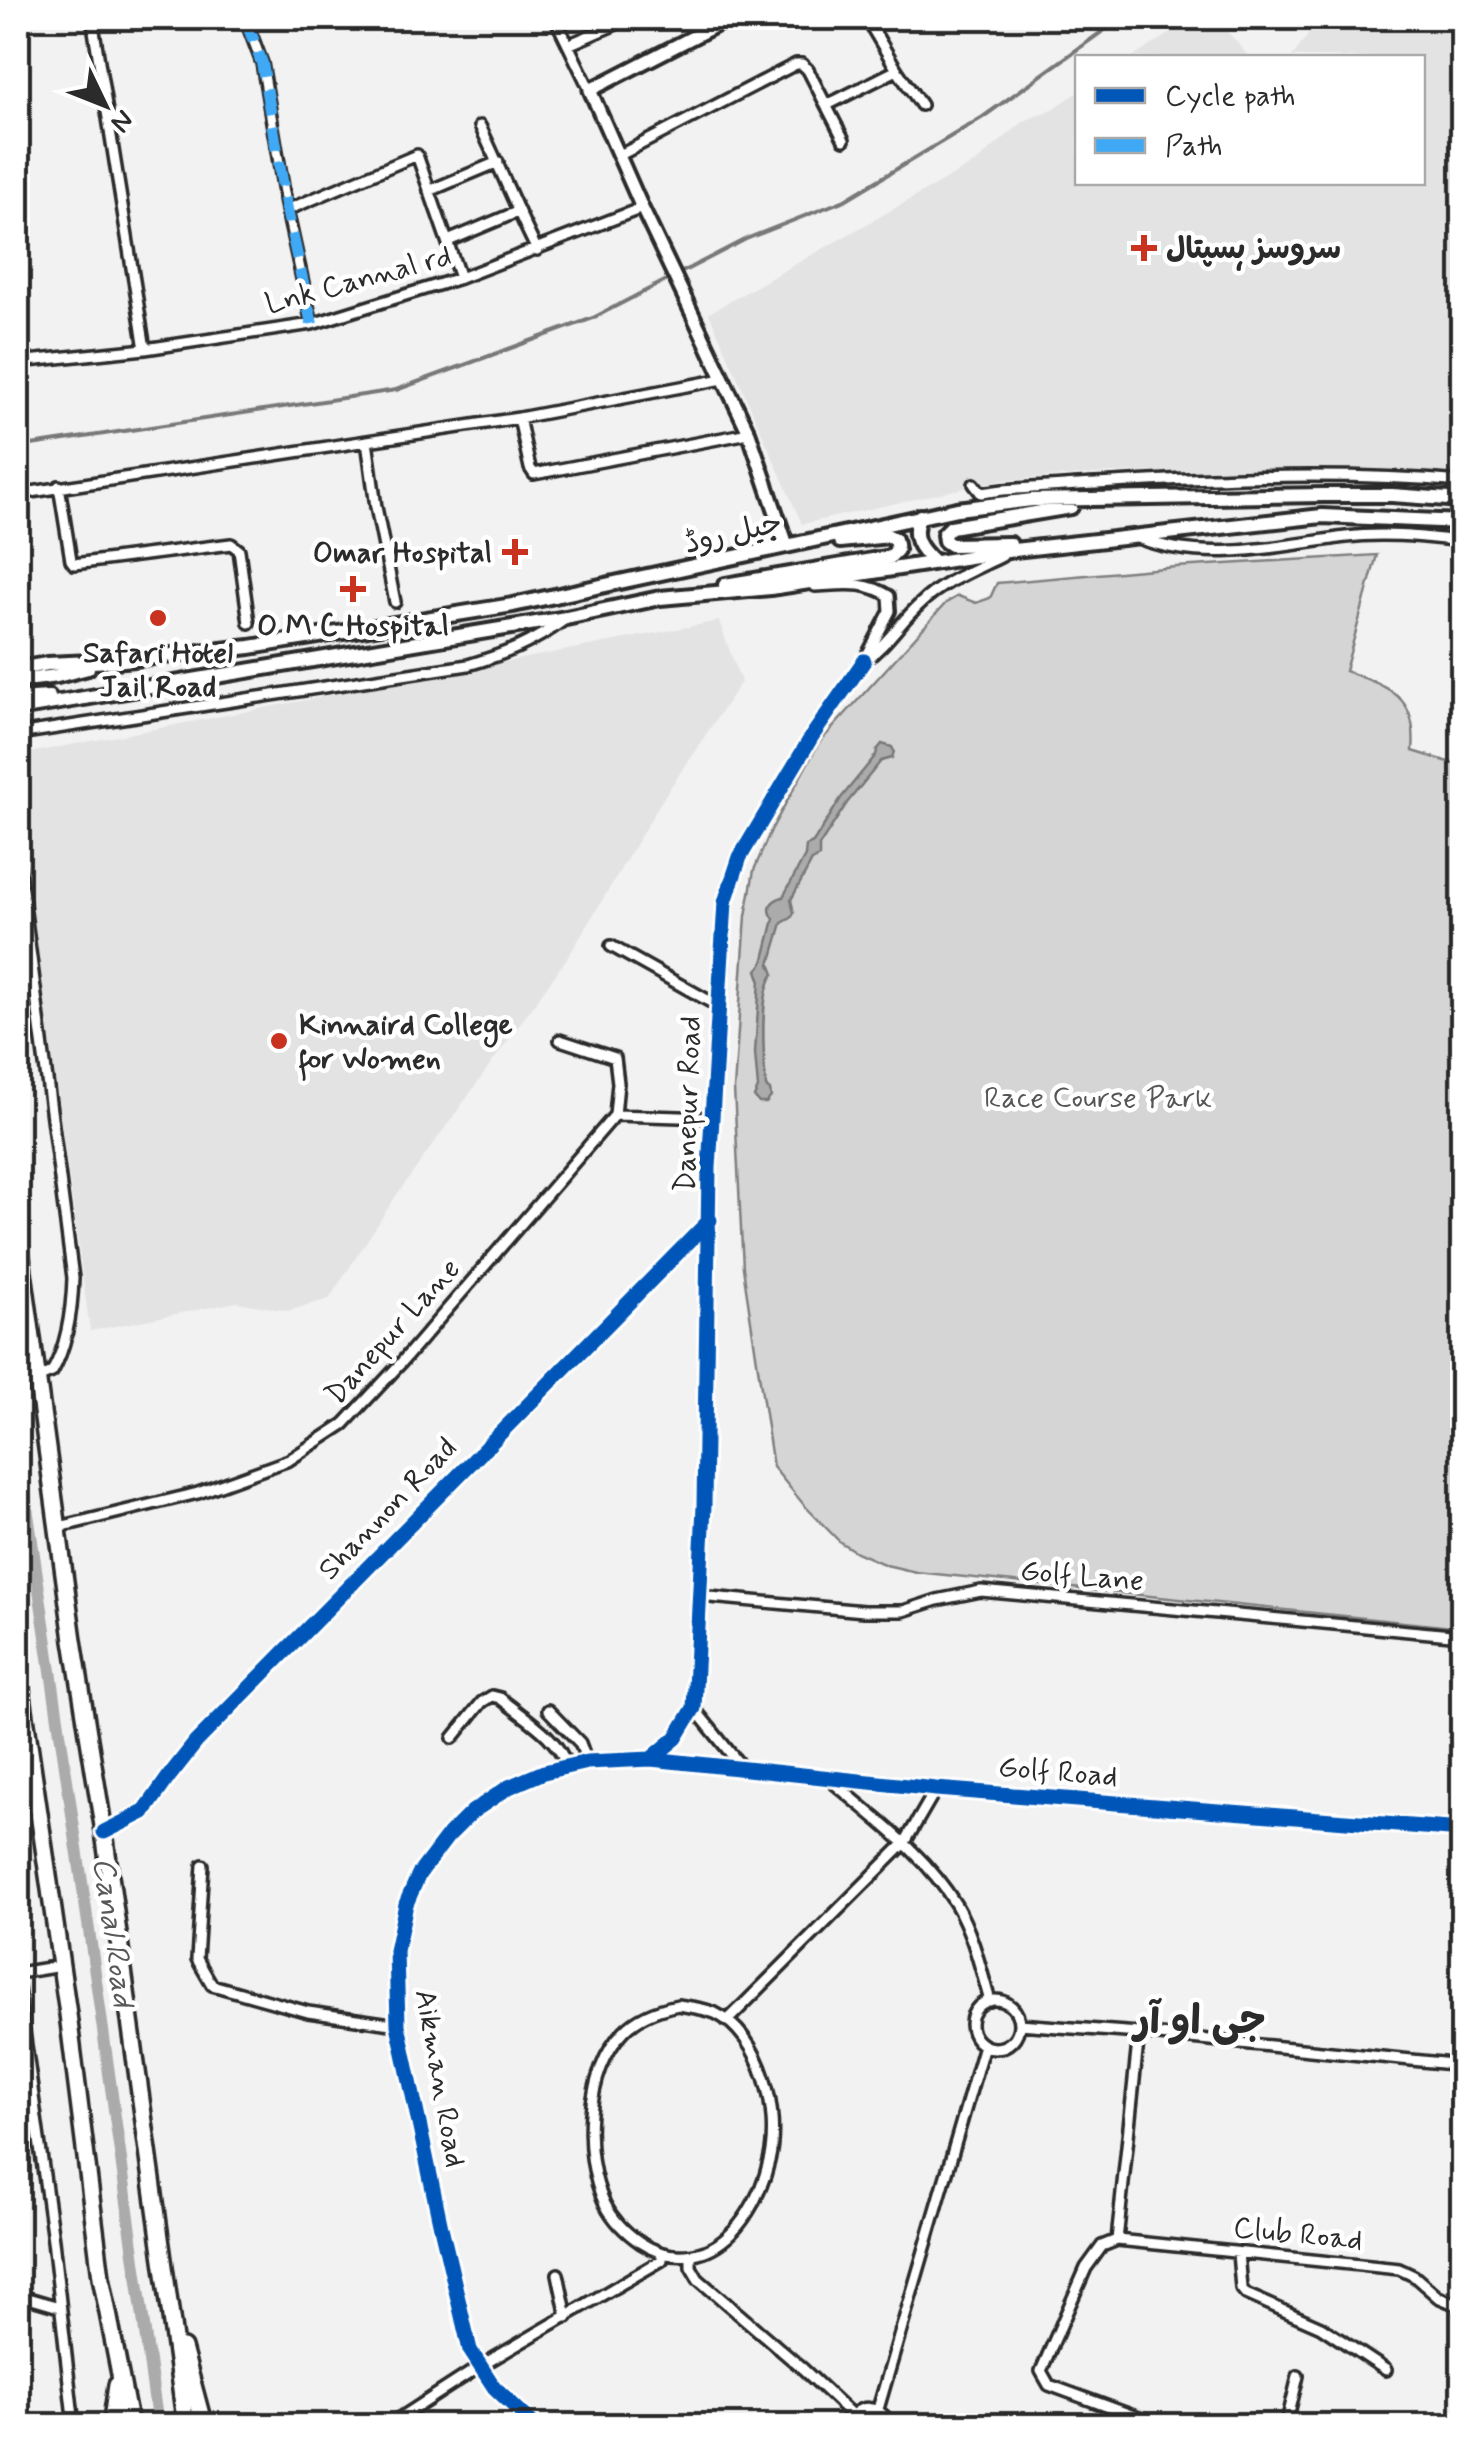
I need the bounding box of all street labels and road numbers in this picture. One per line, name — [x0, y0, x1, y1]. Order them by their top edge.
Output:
street label: Lnk Cannal rd — [261, 237, 456, 324]
street label: جیل روڈ — [681, 503, 786, 564]
street label: Danepur Road — [666, 1015, 711, 1193]
street label: Danepur Lane — [317, 1250, 469, 1414]
street label: Shannon Road — [310, 1429, 466, 1589]
street label: Golf Lane — [1018, 1552, 1145, 1601]
street label: Golf Road — [997, 1748, 1119, 1797]
street label: Aikman Road — [405, 1986, 474, 2170]
street label: Club Road — [1231, 2208, 1364, 2261]

